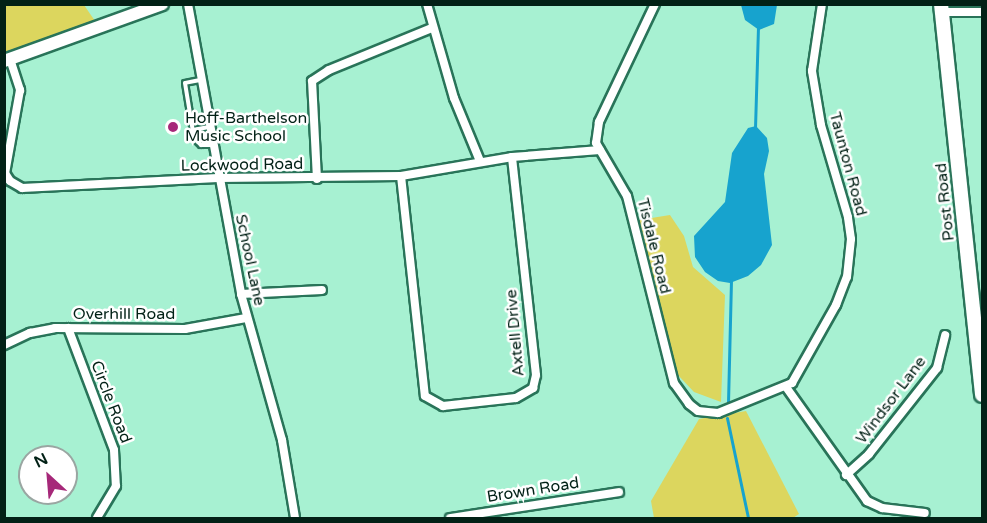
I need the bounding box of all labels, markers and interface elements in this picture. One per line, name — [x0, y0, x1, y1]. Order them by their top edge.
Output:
place label: Hoff-Barthelson Music School — [185, 108, 307, 146]
street label: Taunton Road — [825, 110, 871, 218]
marker: Hoff-Barthelson Music School — [166, 120, 180, 134]
street label: Lockwood Road — [181, 154, 303, 176]
street label: Post Road — [931, 162, 959, 242]
street label: Tisdale Road — [633, 196, 675, 296]
street label: School Lane — [231, 213, 269, 307]
street label: Axtell Drive — [502, 289, 528, 377]
street label: Overhill Road — [73, 304, 175, 324]
street label: Windsor Lane — [852, 352, 930, 448]
street label: Circle Road — [86, 358, 136, 446]
north arrow — [18, 445, 78, 505]
text: N — [31, 449, 51, 472]
street label: Brown Road — [485, 473, 581, 507]

